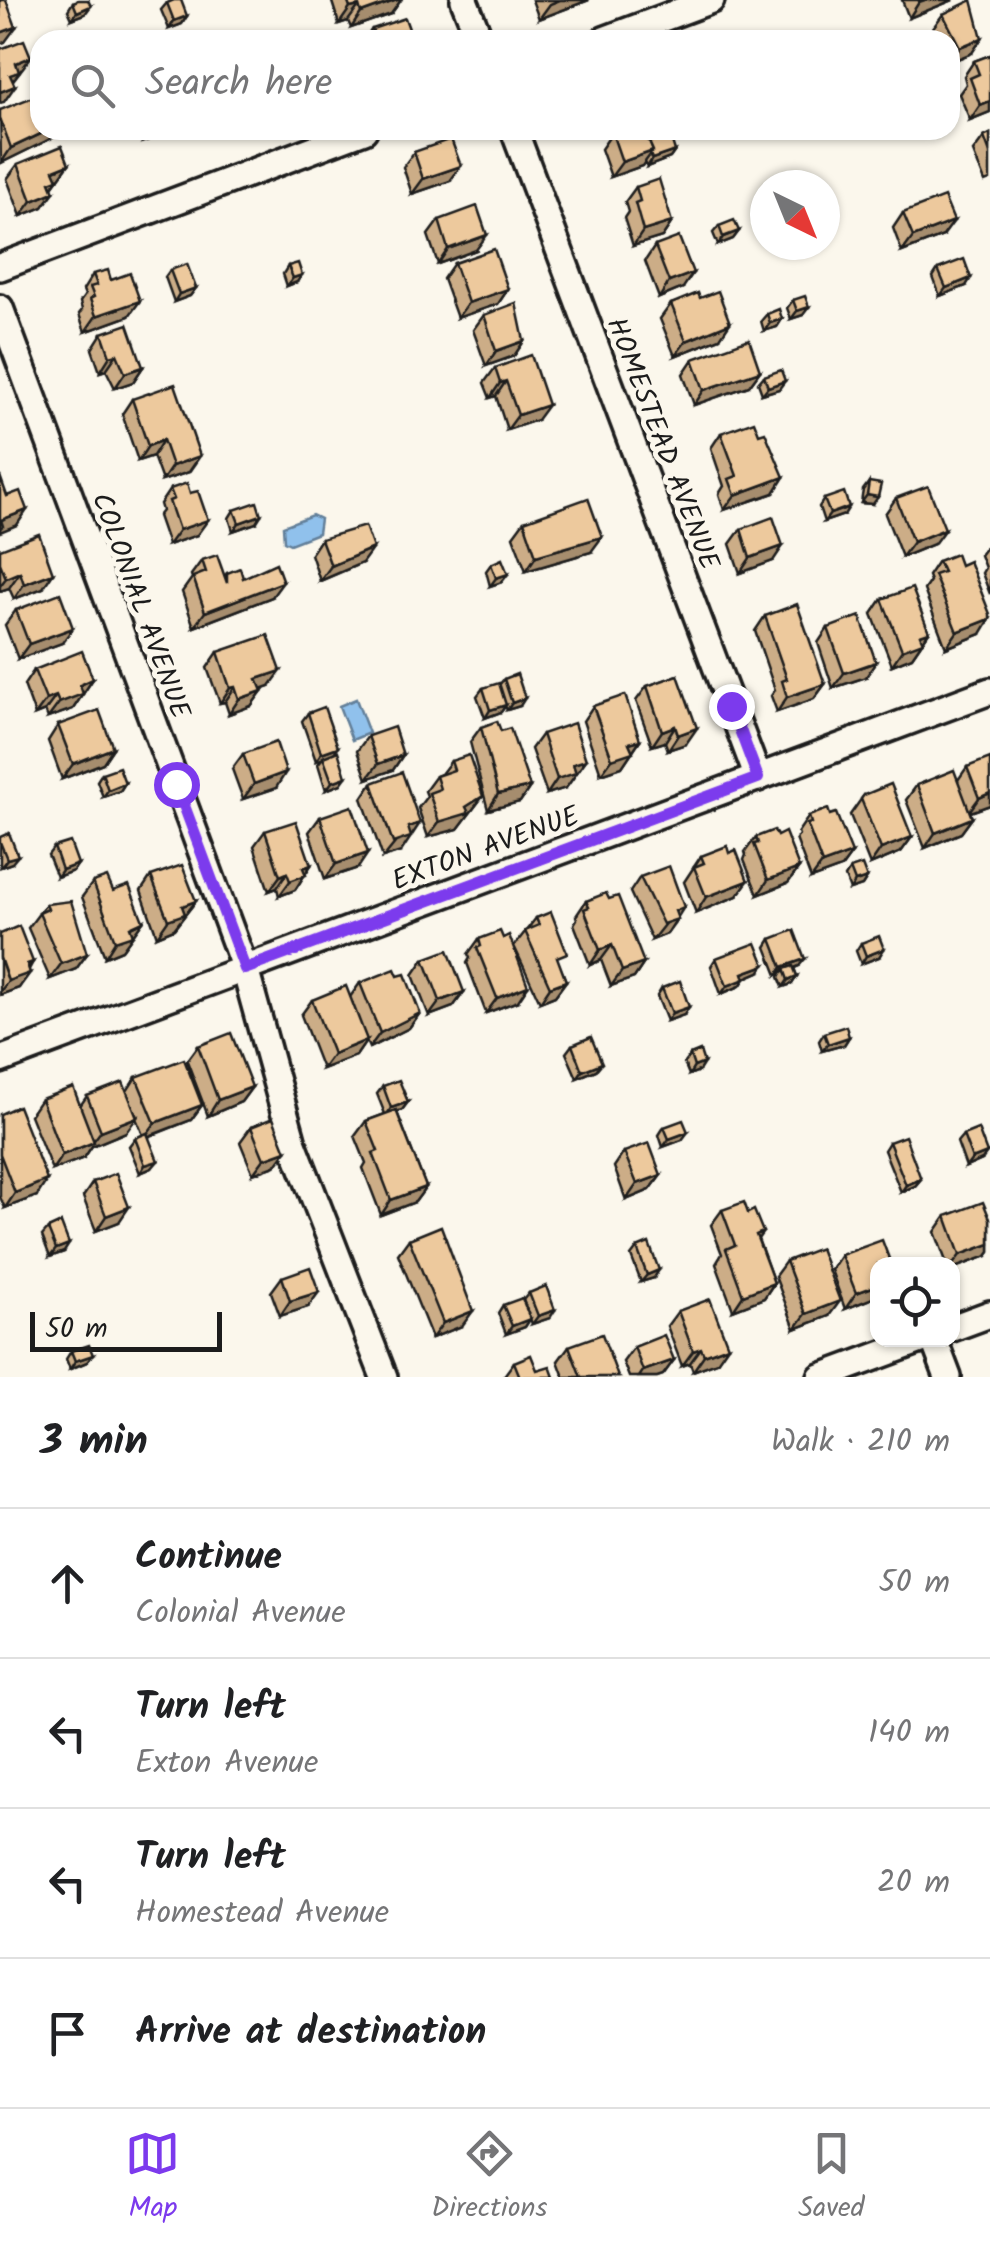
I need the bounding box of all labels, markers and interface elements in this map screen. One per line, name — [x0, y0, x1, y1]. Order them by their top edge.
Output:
search box — [30, 30, 960, 140]
text: Search here — [145, 55, 332, 115]
icon: search — [65, 58, 120, 113]
north arrow — [750, 170, 840, 260]
street label: HOMESTEAD AVENUE — [593, 311, 731, 577]
street label: COLONIAL AVENUE — [78, 486, 202, 726]
route end — [709, 684, 755, 730]
route start — [154, 762, 200, 808]
street label: EXTON AVENUE — [386, 794, 586, 904]
map controls — [870, 1257, 960, 1347]
button: locate — [870, 1257, 960, 1347]
scale bar — [30, 1307, 222, 1352]
text: 50 m — [45, 1307, 108, 1352]
text: 3 min — [40, 1409, 148, 1476]
text: Walk · 210 m — [771, 1417, 950, 1468]
text: Continue — [135, 1528, 282, 1588]
icon: ahead — [40, 1556, 95, 1611]
text: 50 m — [879, 1558, 950, 1609]
text: Colonial Avenue — [135, 1588, 346, 1639]
text: Turn left — [135, 1678, 286, 1738]
icon: left — [40, 1706, 95, 1761]
text: 140 m — [868, 1708, 950, 1759]
text: Exton Avenue — [135, 1738, 318, 1789]
text: Turn left — [135, 1828, 286, 1888]
icon: left — [40, 1856, 95, 1911]
text: 20 m — [877, 1858, 950, 1909]
text: Homestead Avenue — [135, 1888, 389, 1939]
text: Arrive at destination — [135, 2003, 486, 2063]
icon: arrive — [40, 2006, 95, 2061]
tab: Map — [125, 2126, 180, 2231]
tab: Directions — [431, 2126, 547, 2231]
tab: Saved — [798, 2126, 865, 2231]

